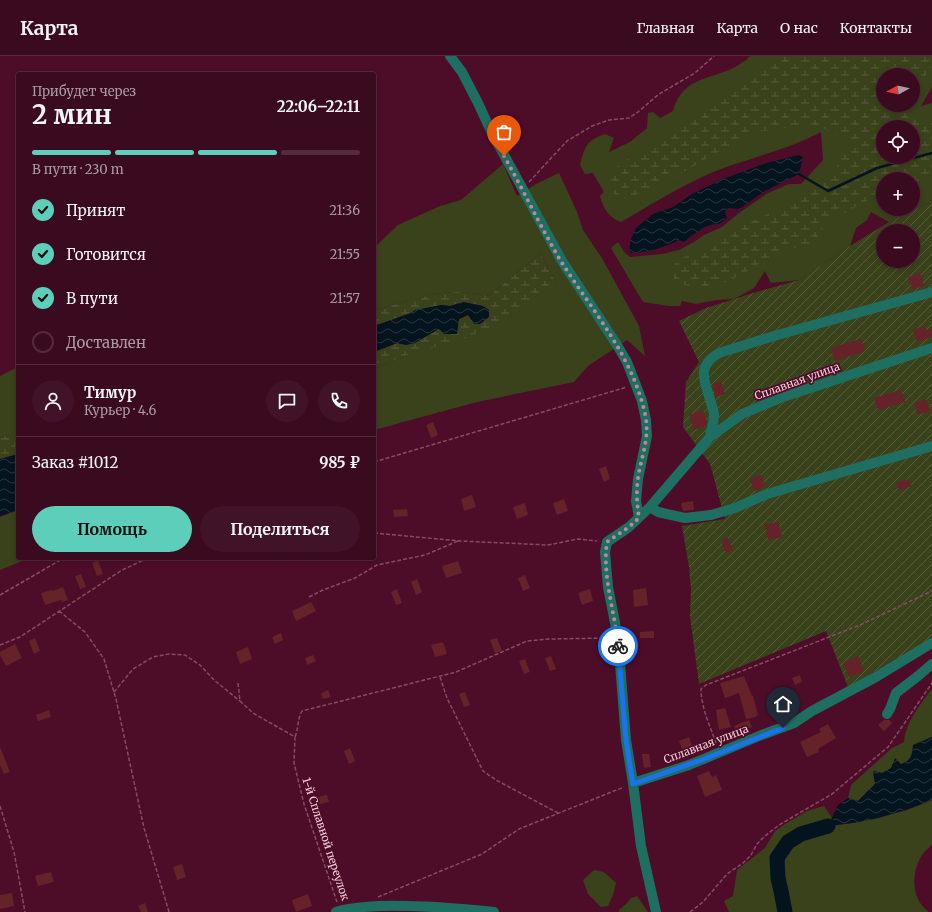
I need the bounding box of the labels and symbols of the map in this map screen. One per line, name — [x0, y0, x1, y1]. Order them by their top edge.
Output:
north arrow — [876, 68, 920, 112]
pin — [487, 115, 521, 156]
street label: Сплавная улица — [752, 359, 842, 403]
courier — [598, 626, 638, 666]
pin — [766, 687, 800, 728]
street label: Сплавная улица — [662, 721, 750, 767]
street label: 1-й Сплавной переулок — [299, 776, 353, 902]

